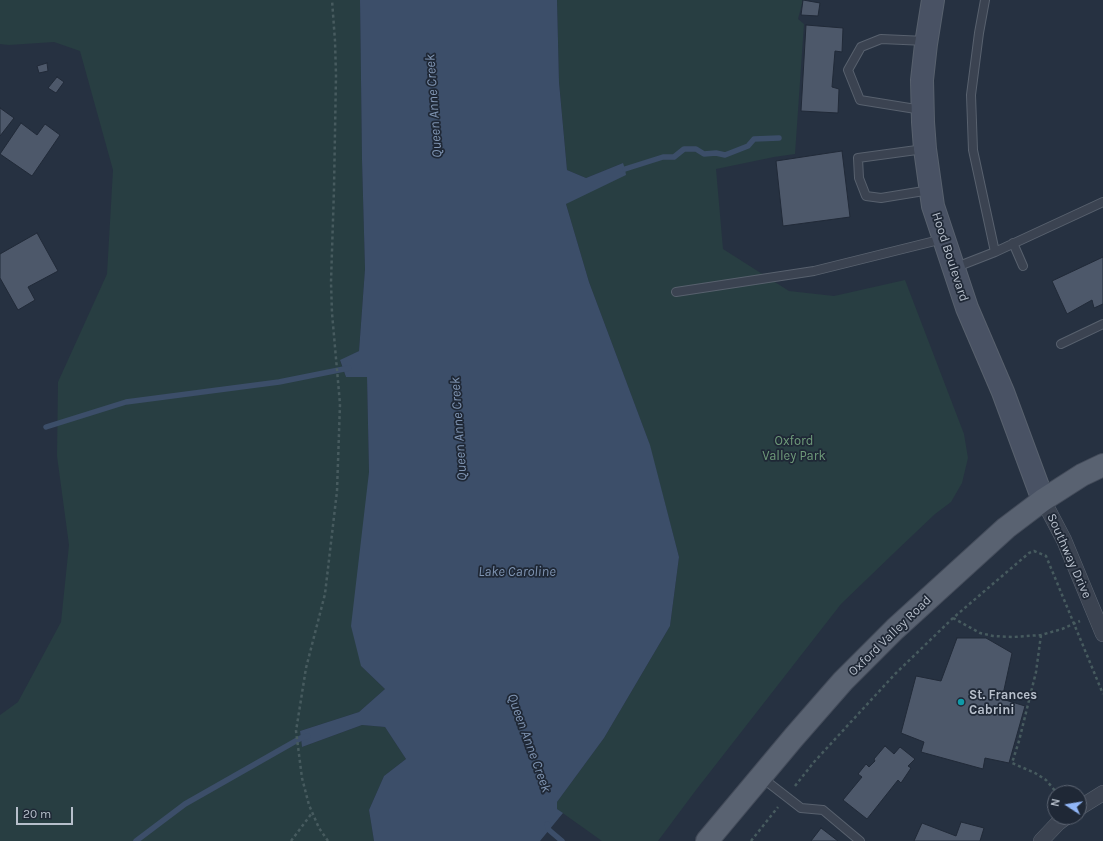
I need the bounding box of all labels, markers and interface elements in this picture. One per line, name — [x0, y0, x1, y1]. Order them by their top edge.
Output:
water label: Queen Anne Creek — [422, 54, 446, 158]
street label: Hood Boulevard — [928, 210, 972, 304]
water label: Queen Anne Creek — [447, 377, 471, 481]
park label: Oxford Valley Park — [762, 433, 826, 464]
street label: Southway Drive — [1043, 511, 1095, 601]
water label: Lake Caroline — [478, 564, 556, 580]
street label: Oxford Valley Road — [845, 592, 935, 680]
place label: St. Frances Cabrini — [969, 687, 1037, 718]
water label: Queen Anne Creek — [503, 691, 555, 795]
marker: St. Frances Cabrini — [956, 697, 966, 707]
north arrow — [1047, 785, 1087, 825]
text: N — [1049, 797, 1063, 808]
scale bar — [18, 799, 75, 825]
text: 20 m — [23, 807, 51, 821]

